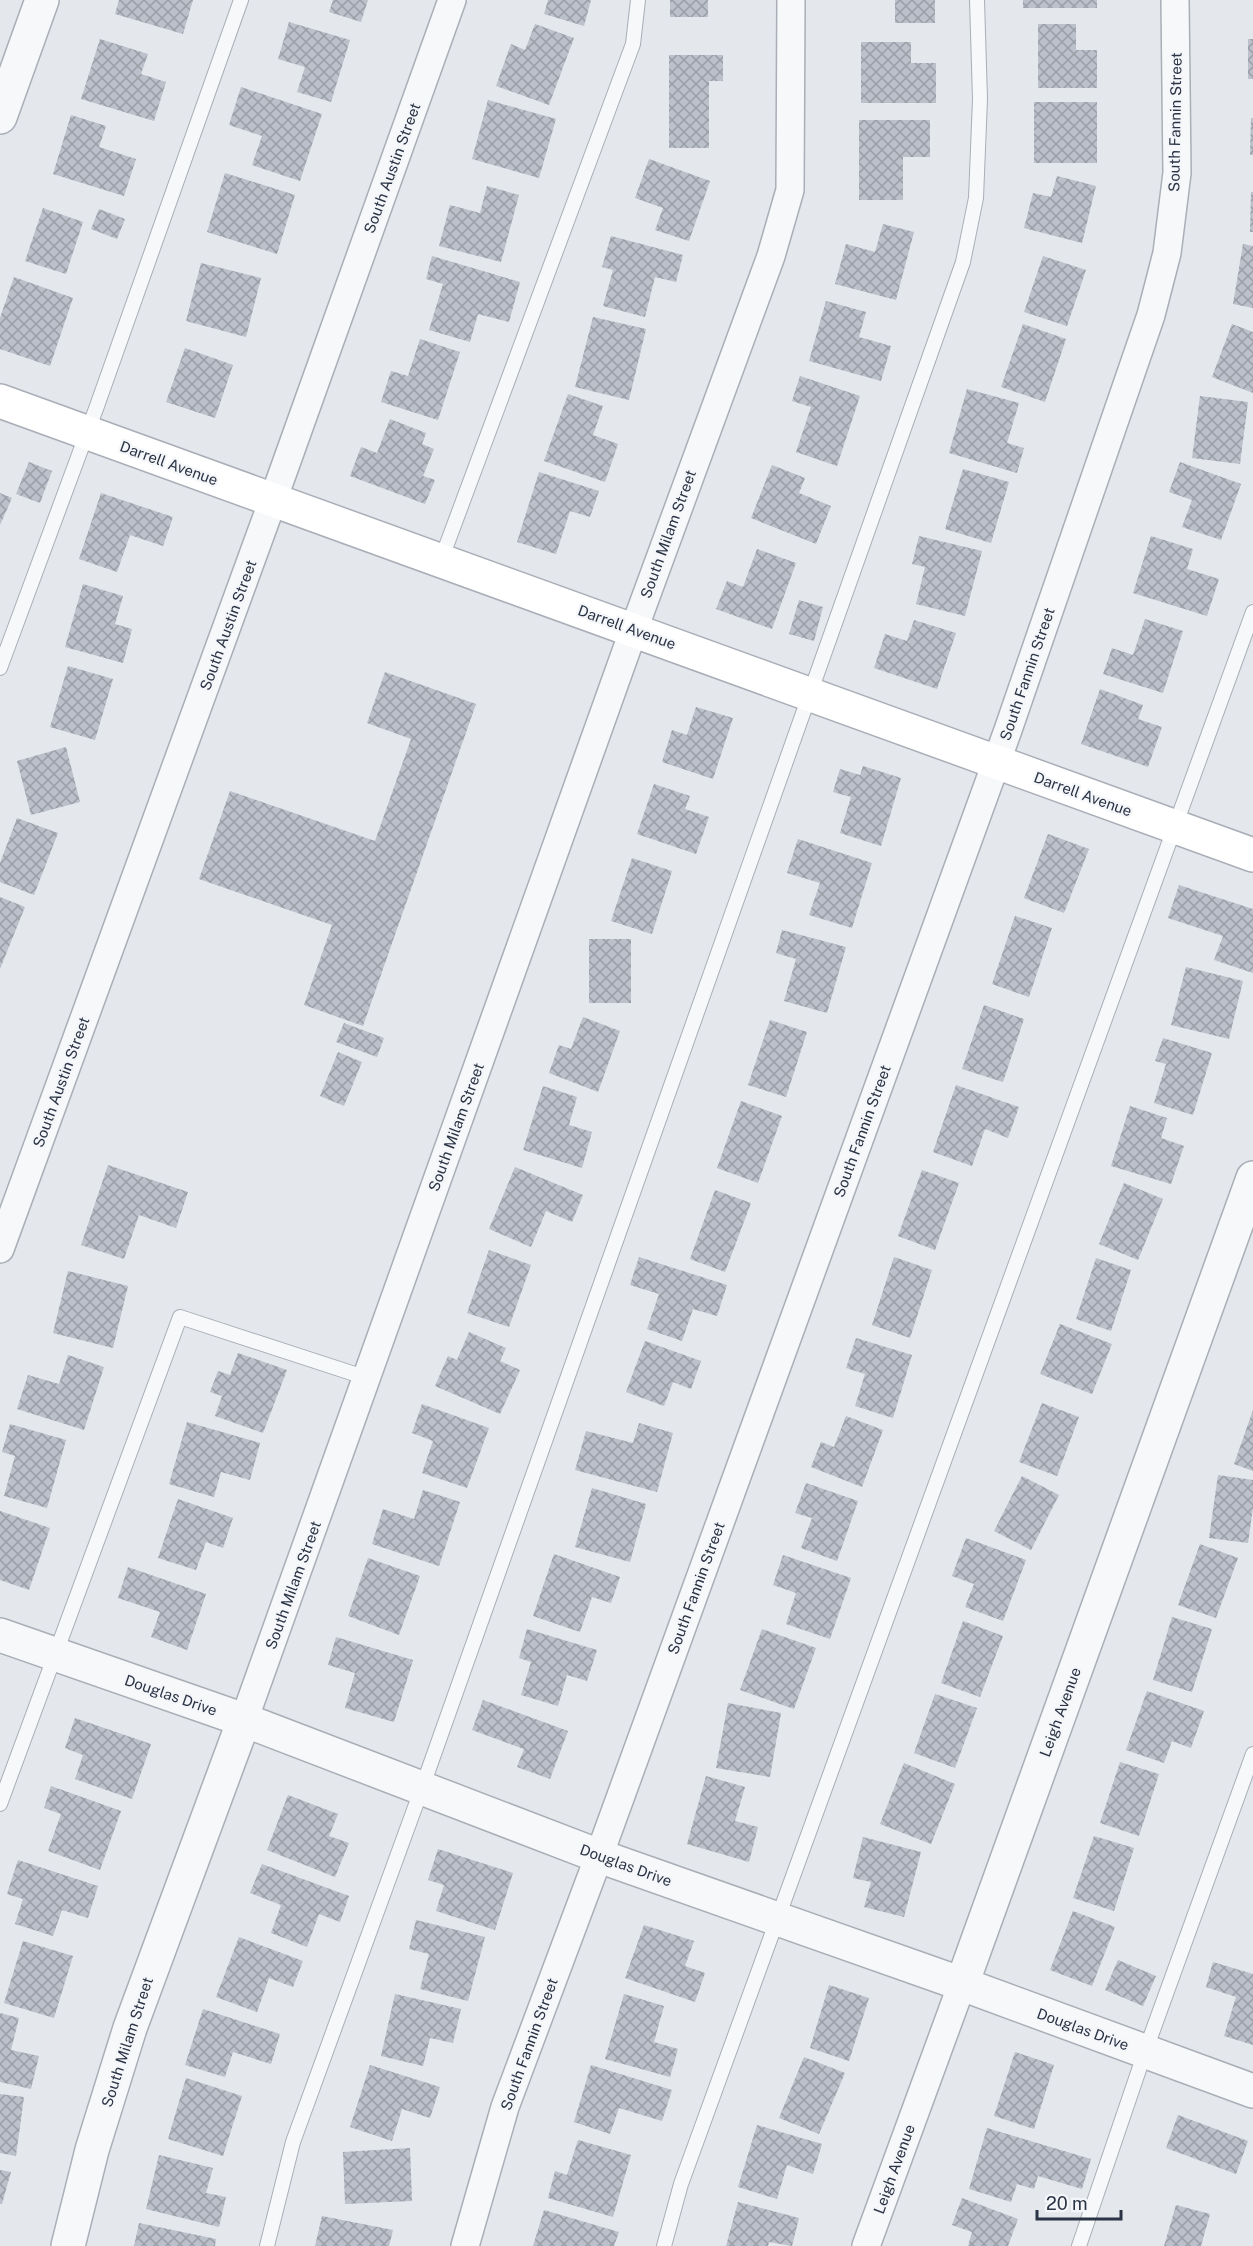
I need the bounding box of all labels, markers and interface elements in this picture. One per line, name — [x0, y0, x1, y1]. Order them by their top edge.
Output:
street label: South Fannin Street — [1165, 52, 1185, 192]
street label: South Austin Street — [360, 100, 424, 236]
street label: Darrell Avenue — [118, 437, 220, 489]
street label: South Milam Street — [637, 467, 699, 601]
street label: South Austin Street — [196, 557, 260, 693]
street label: Darrell Avenue — [576, 601, 678, 653]
street label: South Fannin Street — [996, 605, 1058, 743]
street label: Darrell Avenue — [1032, 768, 1134, 820]
street label: South Austin Street — [29, 1014, 93, 1150]
street label: South Milam Street — [425, 1060, 487, 1194]
street label: South Fannin Street — [830, 1062, 894, 1200]
street label: South Milam Street — [262, 1518, 324, 1652]
street label: South Fannin Street — [664, 1519, 728, 1657]
street label: Leigh Avenue — [1036, 1665, 1084, 1759]
street label: Douglas Drive — [123, 1671, 219, 1719]
street label: Douglas Drive — [578, 1840, 674, 1890]
street label: South Milam Street — [98, 1975, 156, 2109]
street label: South Fannin Street — [497, 1975, 561, 2113]
street label: Douglas Drive — [1035, 2004, 1131, 2054]
street label: Leigh Avenue — [870, 2122, 918, 2216]
scale bar — [1037, 2183, 1121, 2221]
text: 20 m — [1046, 2193, 1088, 2214]

